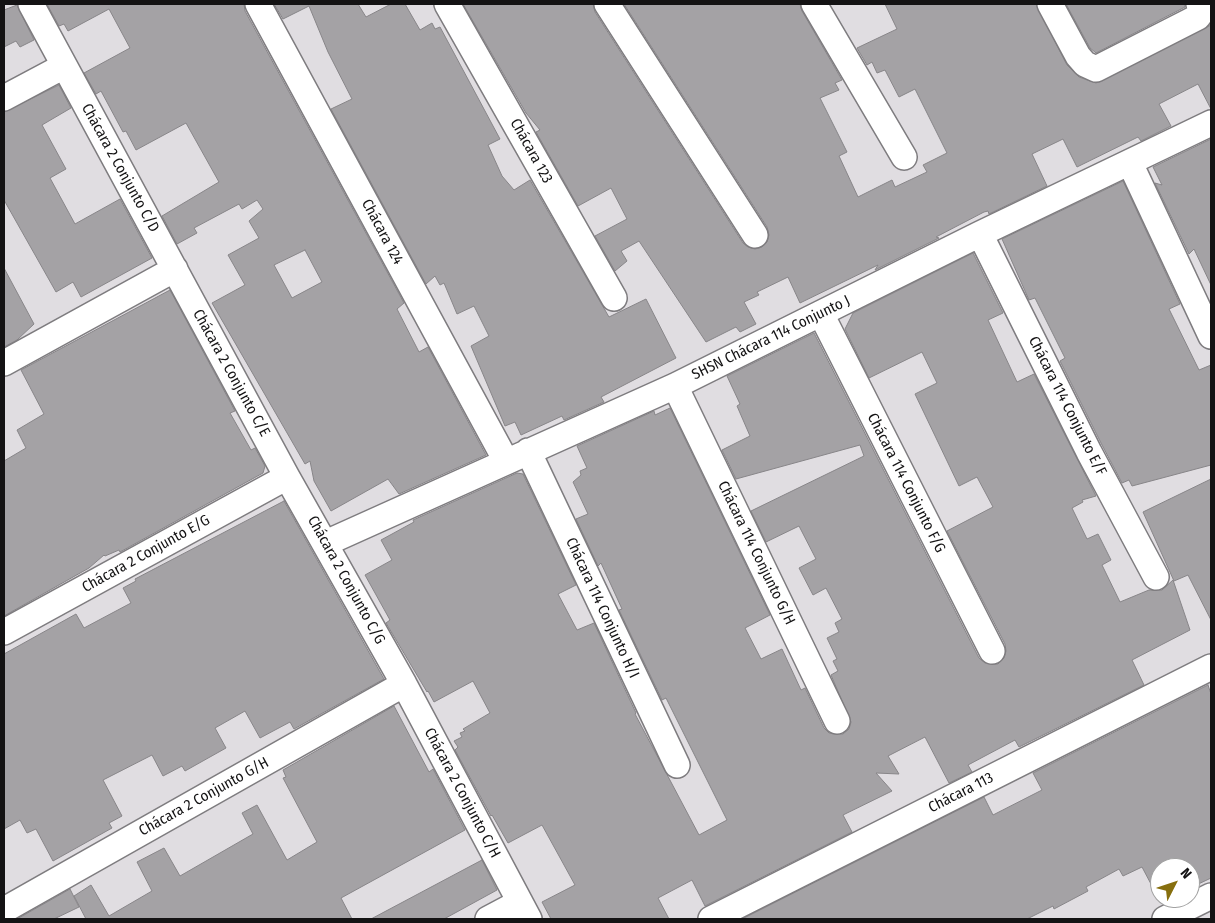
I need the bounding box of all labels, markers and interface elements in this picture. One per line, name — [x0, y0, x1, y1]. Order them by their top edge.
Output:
street label: Chácara 2 Conjunto C/D — [77, 101, 163, 235]
street label: Chácara 123 — [506, 116, 556, 186]
street label: Chácara 124 — [357, 196, 407, 268]
street label: SHSN Chácara 114 Conjunto J — [689, 292, 853, 384]
street label: Chácara 2 Conjunto C/E — [189, 306, 273, 440]
street label: Chácara 114 Conjunto E/F — [1024, 333, 1110, 479]
street label: Chácara 114 Conjunto F/G — [863, 410, 949, 556]
street label: Chácara 114 Conjunto G/H — [713, 478, 799, 628]
street label: Chácara 2 Conjunto E/G — [79, 511, 213, 597]
street label: Chácara 2 Conjunto C/G — [303, 513, 389, 647]
street label: Chácara 114 Conjunto H/I — [562, 535, 642, 681]
street label: Chácara 2 Conjunto C/H — [420, 725, 504, 861]
street label: Chácara 2 Conjunto G/H — [136, 754, 272, 840]
street label: Chácara 113 — [926, 769, 996, 817]
north arrow — [1150, 858, 1200, 908]
text: N — [1177, 865, 1195, 882]

